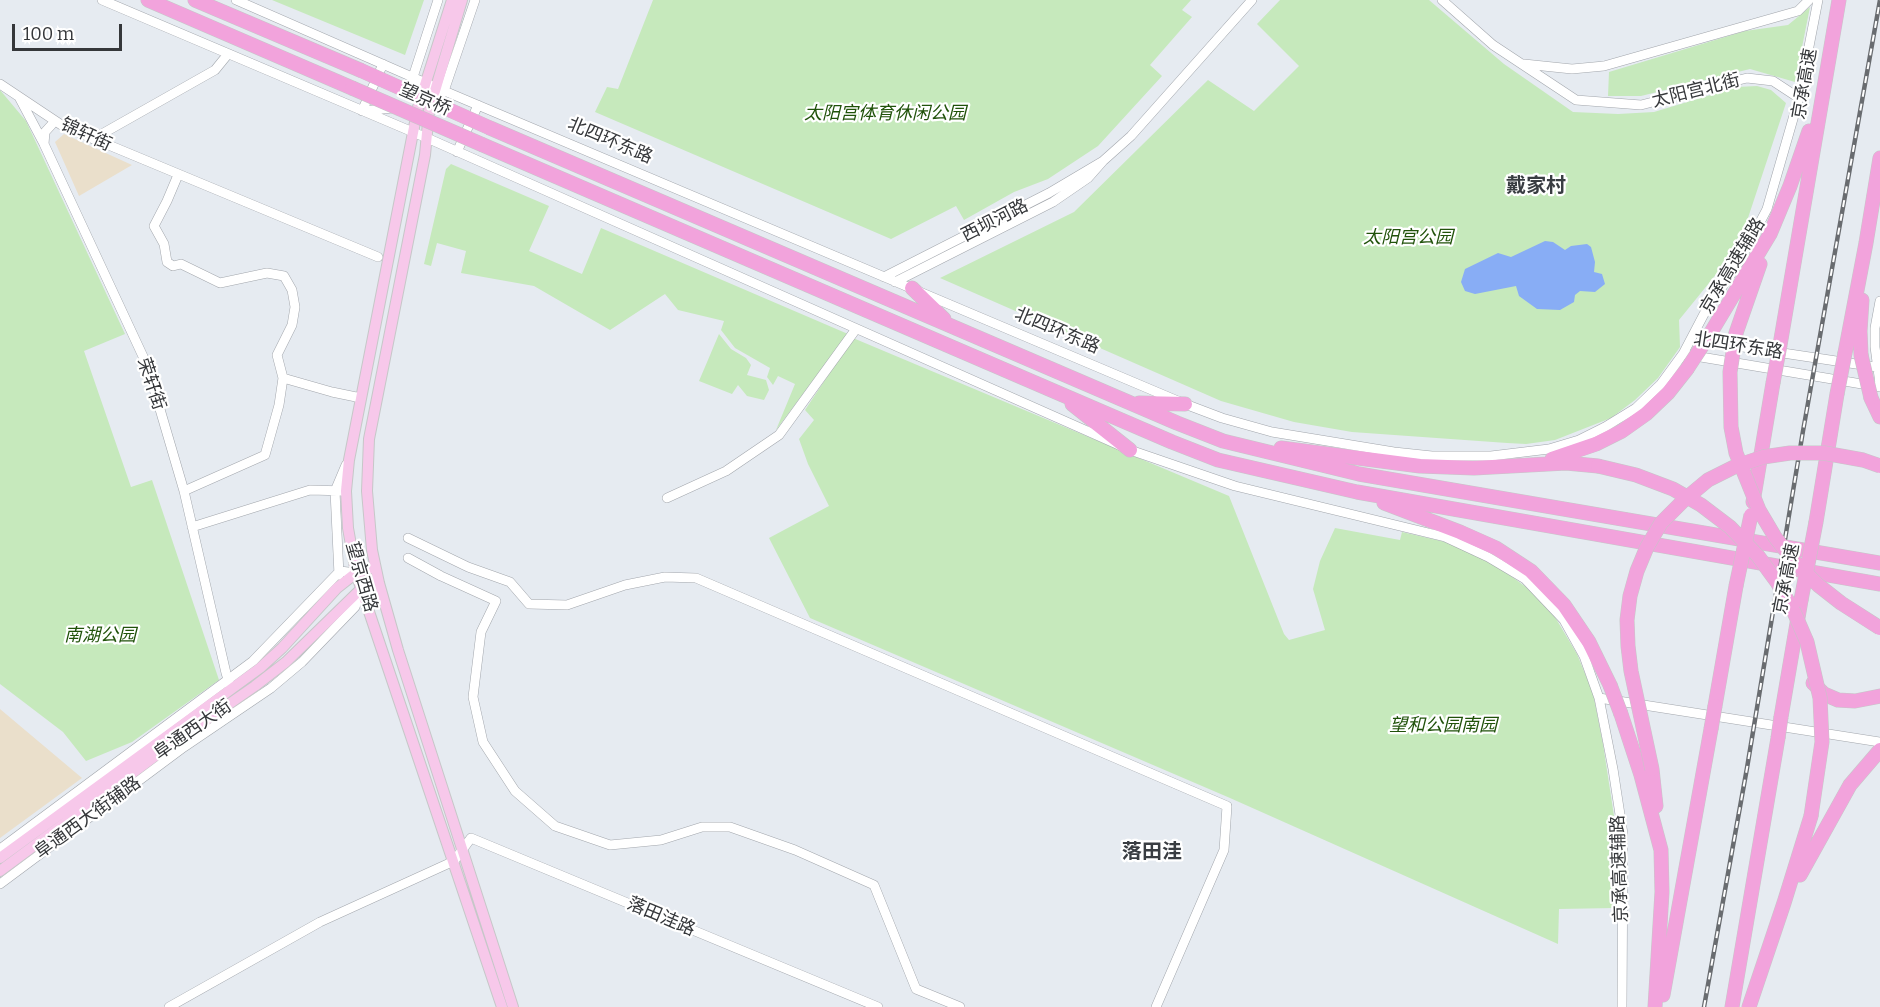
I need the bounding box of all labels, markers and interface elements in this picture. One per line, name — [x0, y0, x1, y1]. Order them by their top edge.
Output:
scale bar — [15, 12, 124, 50]
text: 100 m — [23, 23, 74, 45]
street label: 京承高速 — [1788, 47, 1822, 121]
street label: 太阳宫北街 — [1650, 70, 1742, 112]
street label: 望京桥 — [396, 79, 454, 121]
park label: 太阳宫体育休闲公园 — [804, 103, 966, 125]
street label: 北四环东路 — [564, 113, 656, 169]
street label: 锦轩街 — [57, 114, 115, 156]
district label: 戴家村 — [1506, 174, 1566, 198]
street label: 西坝河路 — [958, 195, 1032, 247]
street label: 京承高速辅路 — [1696, 214, 1770, 318]
park label: 太阳宫公园 — [1363, 227, 1453, 249]
street label: 北四环东路 — [1011, 303, 1103, 359]
street label: 北四环东路 — [1692, 328, 1784, 364]
street label: 荣轩街 — [132, 355, 170, 413]
street label: 望京西路 — [341, 539, 381, 615]
street label: 京承高速 — [1770, 542, 1804, 616]
park label: 南湖公园 — [64, 625, 136, 647]
street label: 阜通西大街 — [150, 695, 236, 765]
park label: 望和公园南园 — [1389, 715, 1497, 737]
street label: 阜通西大街辅路 — [31, 772, 145, 864]
street label: 京承高速辅路 — [1607, 815, 1633, 923]
district label: 落田洼 — [1122, 840, 1182, 864]
street label: 落田洼路 — [624, 893, 698, 941]

